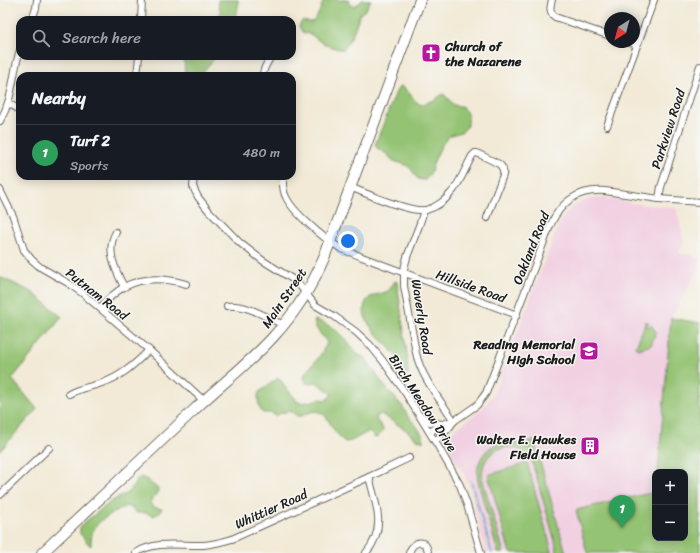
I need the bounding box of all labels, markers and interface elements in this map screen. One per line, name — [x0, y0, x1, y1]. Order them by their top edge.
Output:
north arrow — [604, 12, 640, 48]
search box — [16, 16, 296, 60]
text: Search here — [62, 25, 141, 51]
icon: search — [30, 27, 52, 49]
place label: Church of the Nazarene — [444, 35, 522, 73]
church icon: Church of the Nazarene — [420, 42, 442, 64]
text: Nearby — [32, 83, 86, 113]
street label: Parkview Road — [644, 85, 692, 172]
text: Turf 2 — [70, 128, 110, 154]
text: 1 — [42, 141, 48, 164]
text: 480 m — [242, 141, 280, 164]
text: Sports — [70, 154, 108, 177]
street label: Oakland Road — [506, 207, 557, 288]
your location — [338, 231, 358, 251]
street label: Putnam Road — [60, 262, 135, 327]
street label: Main Street — [255, 263, 313, 333]
street label: Hillside Road — [433, 263, 511, 310]
street label: Waverly Road — [405, 278, 439, 358]
place label: Reading Memorial High School — [472, 333, 576, 371]
school or university icon: Reading Memorial High School — [578, 340, 600, 362]
street label: Birch Meadow Drive — [383, 349, 463, 457]
place label: Walter E. Hawkes Field House — [477, 428, 577, 466]
building icon: Walter E. Hawkes Field House — [579, 435, 601, 457]
map controls — [652, 469, 688, 541]
button: + — [652, 469, 688, 505]
street label: Whittier Road — [231, 482, 312, 535]
pin: 1 — [609, 495, 635, 528]
button: − — [652, 505, 688, 541]

